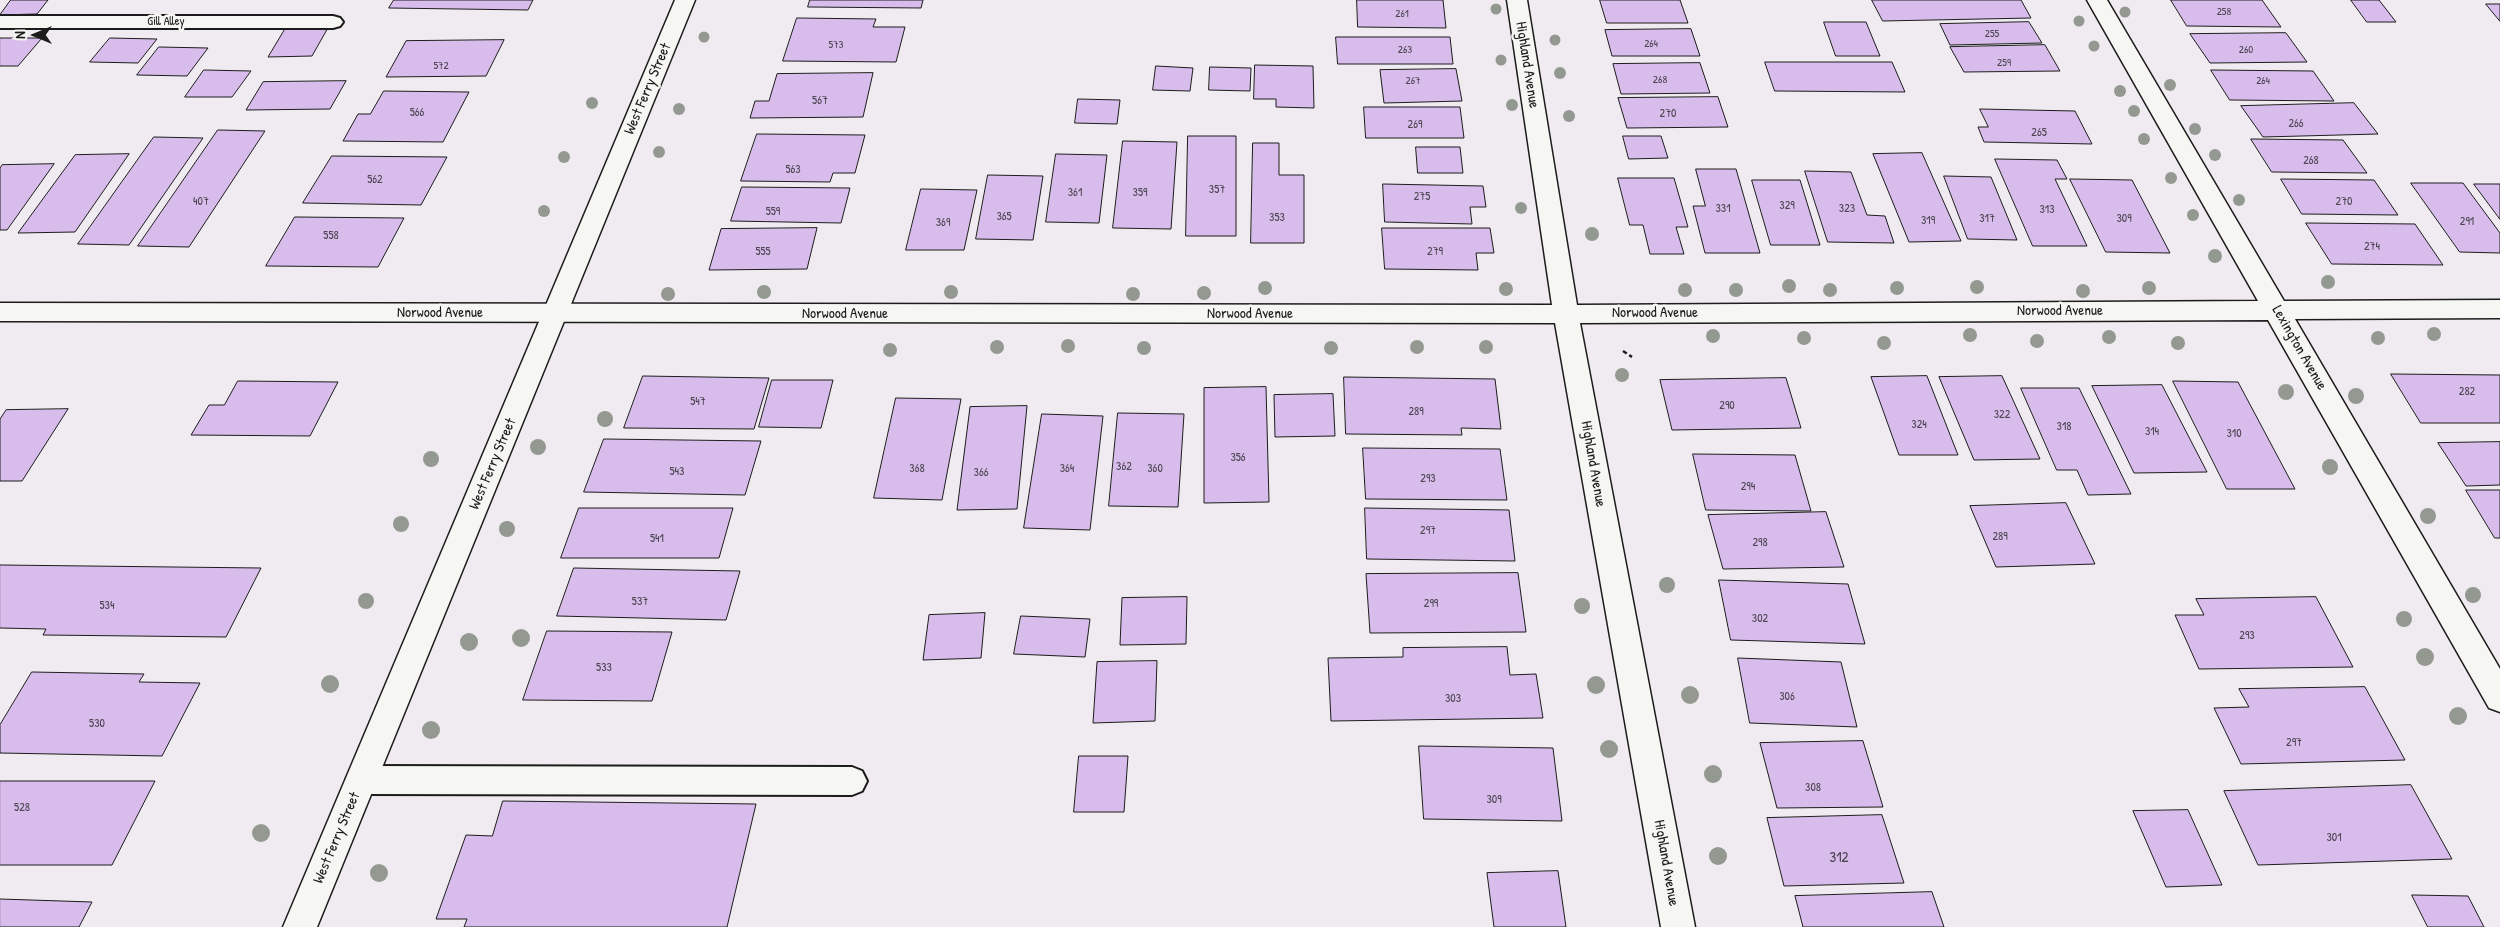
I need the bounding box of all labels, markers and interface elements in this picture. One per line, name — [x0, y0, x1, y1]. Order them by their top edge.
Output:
house number: 258 — [2217, 5, 2231, 19]
house number: 261 — [1395, 7, 1409, 21]
north arrow — [10, 10, 60, 60]
street label: Gill Alley — [147, 15, 185, 29]
street label: Highland Avenue — [1511, 20, 1543, 110]
house number: 255 — [1985, 27, 1999, 41]
text: N — [10, 31, 29, 39]
house number: 264 — [1644, 37, 1658, 51]
house number: 573 — [828, 38, 844, 52]
street label: West Ferry Street — [621, 41, 675, 137]
house number: 263 — [1398, 43, 1412, 57]
house number: 260 — [2239, 43, 2253, 57]
house number: 259 — [1997, 56, 2011, 70]
house number: 572 — [433, 59, 449, 73]
house number: 268 — [1653, 73, 1667, 87]
house number: 267 — [1406, 74, 1420, 88]
house number: 264 — [2256, 74, 2270, 88]
house number: 567 — [812, 94, 828, 108]
house number: 566 — [410, 106, 424, 120]
house number: 270 — [1660, 107, 1676, 121]
house number: 266 — [2288, 117, 2304, 131]
house number: 269 — [1408, 118, 1422, 132]
house number: 265 — [2031, 126, 2047, 140]
house number: 268 — [2303, 154, 2319, 168]
house number: 563 — [785, 163, 801, 177]
house number: 562 — [367, 173, 383, 187]
house number: 357 — [1209, 183, 1225, 197]
house number: 361 — [1068, 186, 1082, 200]
house number: 359 — [1133, 186, 1147, 200]
house number: 275 — [1414, 190, 1430, 204]
house number: 407 — [193, 195, 209, 209]
house number: 270 — [2336, 195, 2352, 209]
house number: 329 — [1779, 199, 1795, 213]
house number: 331 — [1715, 202, 1731, 216]
house number: 323 — [1839, 202, 1855, 216]
house number: 313 — [2039, 203, 2055, 217]
house number: 559 — [766, 205, 780, 219]
house number: 365 — [996, 210, 1012, 224]
house number: 353 — [1269, 211, 1285, 225]
house number: 317 — [1979, 212, 1995, 226]
house number: 309 — [2116, 212, 2132, 226]
house number: 319 — [1921, 214, 1935, 228]
house number: 291 — [2460, 215, 2474, 229]
house number: 369 — [936, 216, 950, 230]
house number: 558 — [323, 229, 339, 243]
house number: 274 — [2364, 240, 2380, 254]
house number: 555 — [755, 245, 771, 259]
house number: 279 — [1427, 245, 1443, 259]
street label: Norwood Avenue — [2017, 302, 2103, 320]
street label: Lexington Avenue — [2268, 303, 2330, 393]
street label: Norwood Avenue — [397, 304, 483, 322]
street label: Norwood Avenue — [1612, 304, 1698, 322]
street label: Norwood Avenue — [802, 305, 888, 323]
street label: Norwood Avenue — [1207, 305, 1293, 323]
house number: 282 — [2459, 385, 2475, 399]
house number: 547 — [690, 395, 706, 409]
house number: 290 — [1719, 399, 1735, 413]
house number: 289 — [1408, 405, 1424, 419]
house number: 322 — [1994, 408, 2010, 422]
street label: West Ferry Street — [466, 416, 520, 512]
house number: 324 — [1911, 418, 1927, 432]
street label: Highland Avenue — [1577, 419, 1609, 509]
house number: 318 — [2057, 420, 2071, 434]
house number: 314 — [2145, 425, 2159, 439]
house number: 310 — [2226, 427, 2242, 441]
house number: 356 — [1230, 451, 1246, 465]
house number: 362 — [1116, 460, 1132, 474]
house number: 368 — [909, 462, 925, 476]
house number: 364 — [1060, 462, 1074, 476]
house number: 360 — [1147, 462, 1163, 476]
house number: 543 — [670, 465, 684, 479]
house number: 366 — [974, 466, 988, 480]
house number: 293 — [1420, 472, 1436, 486]
house number: 294 — [1741, 480, 1755, 494]
house number: 297 — [1420, 524, 1436, 538]
house number: 289 — [1992, 530, 2008, 544]
house number: 541 — [650, 532, 664, 546]
house number: 298 — [1752, 536, 1768, 550]
house number: 537 — [632, 595, 648, 609]
house number: 299 — [1424, 597, 1438, 611]
house number: 534 — [100, 599, 114, 613]
house number: 302 — [1752, 612, 1768, 626]
house number: 293 — [2239, 629, 2255, 643]
house number: 533 — [596, 661, 612, 675]
house number: 306 — [1779, 690, 1795, 704]
house number: 303 — [1445, 692, 1461, 706]
house number: 530 — [89, 717, 105, 731]
house number: 297 — [2286, 736, 2302, 750]
house number: 308 — [1805, 781, 1821, 795]
street label: West Ferry Street — [310, 790, 364, 886]
house number: 309 — [1486, 793, 1502, 807]
house number: 528 — [14, 801, 30, 815]
street label: Highland Avenue — [1650, 818, 1682, 908]
house number: 301 — [2326, 831, 2342, 845]
house number: 312 — [1829, 849, 1849, 867]

